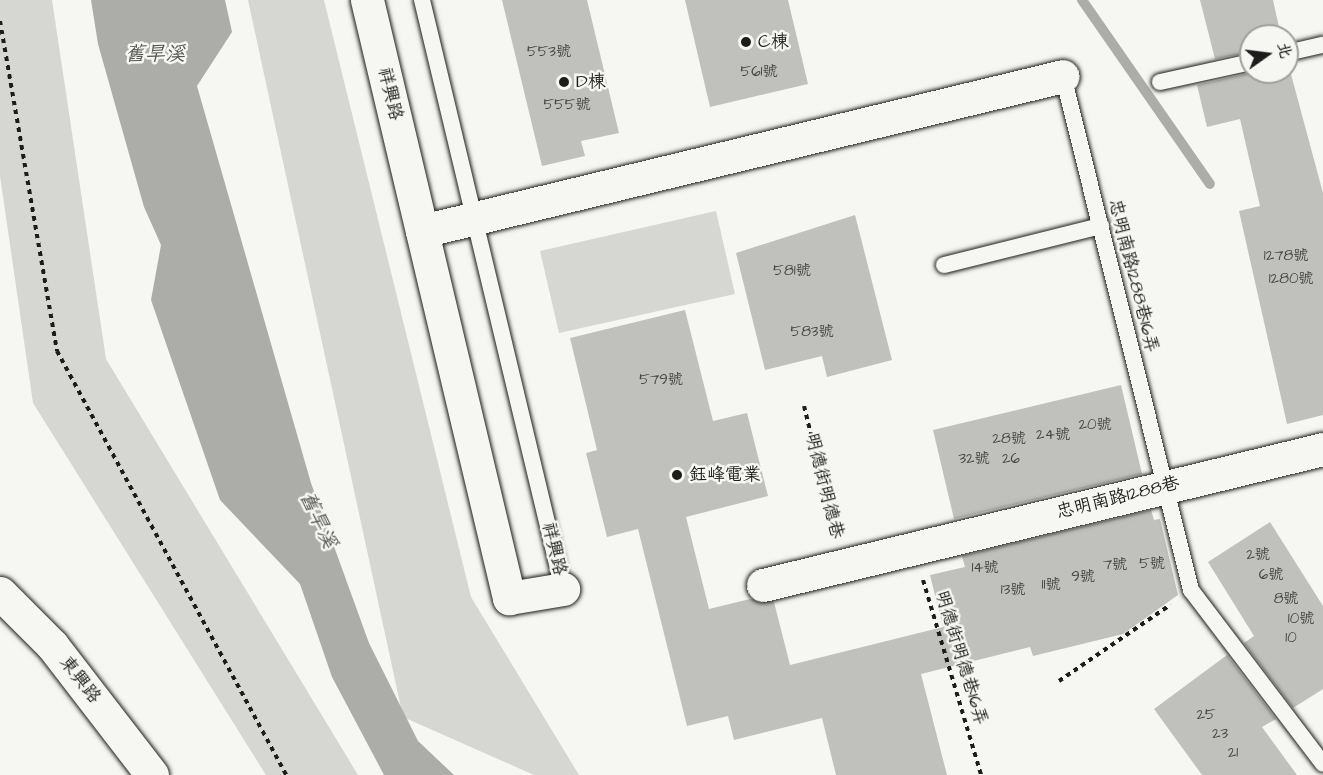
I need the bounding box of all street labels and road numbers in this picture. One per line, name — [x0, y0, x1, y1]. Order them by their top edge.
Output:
street label: 祥興路 — [373, 65, 407, 123]
street label: 忠明南路1288巷16弄 — [1103, 197, 1163, 355]
street label: 明德街明德巷 — [800, 431, 848, 541]
street label: 忠明南路1288巷 — [1054, 472, 1182, 524]
street label: 祥興路 — [537, 520, 571, 578]
street label: 明德街明德巷16弄 — [930, 588, 992, 728]
street label: 東興路 — [55, 652, 105, 708]

